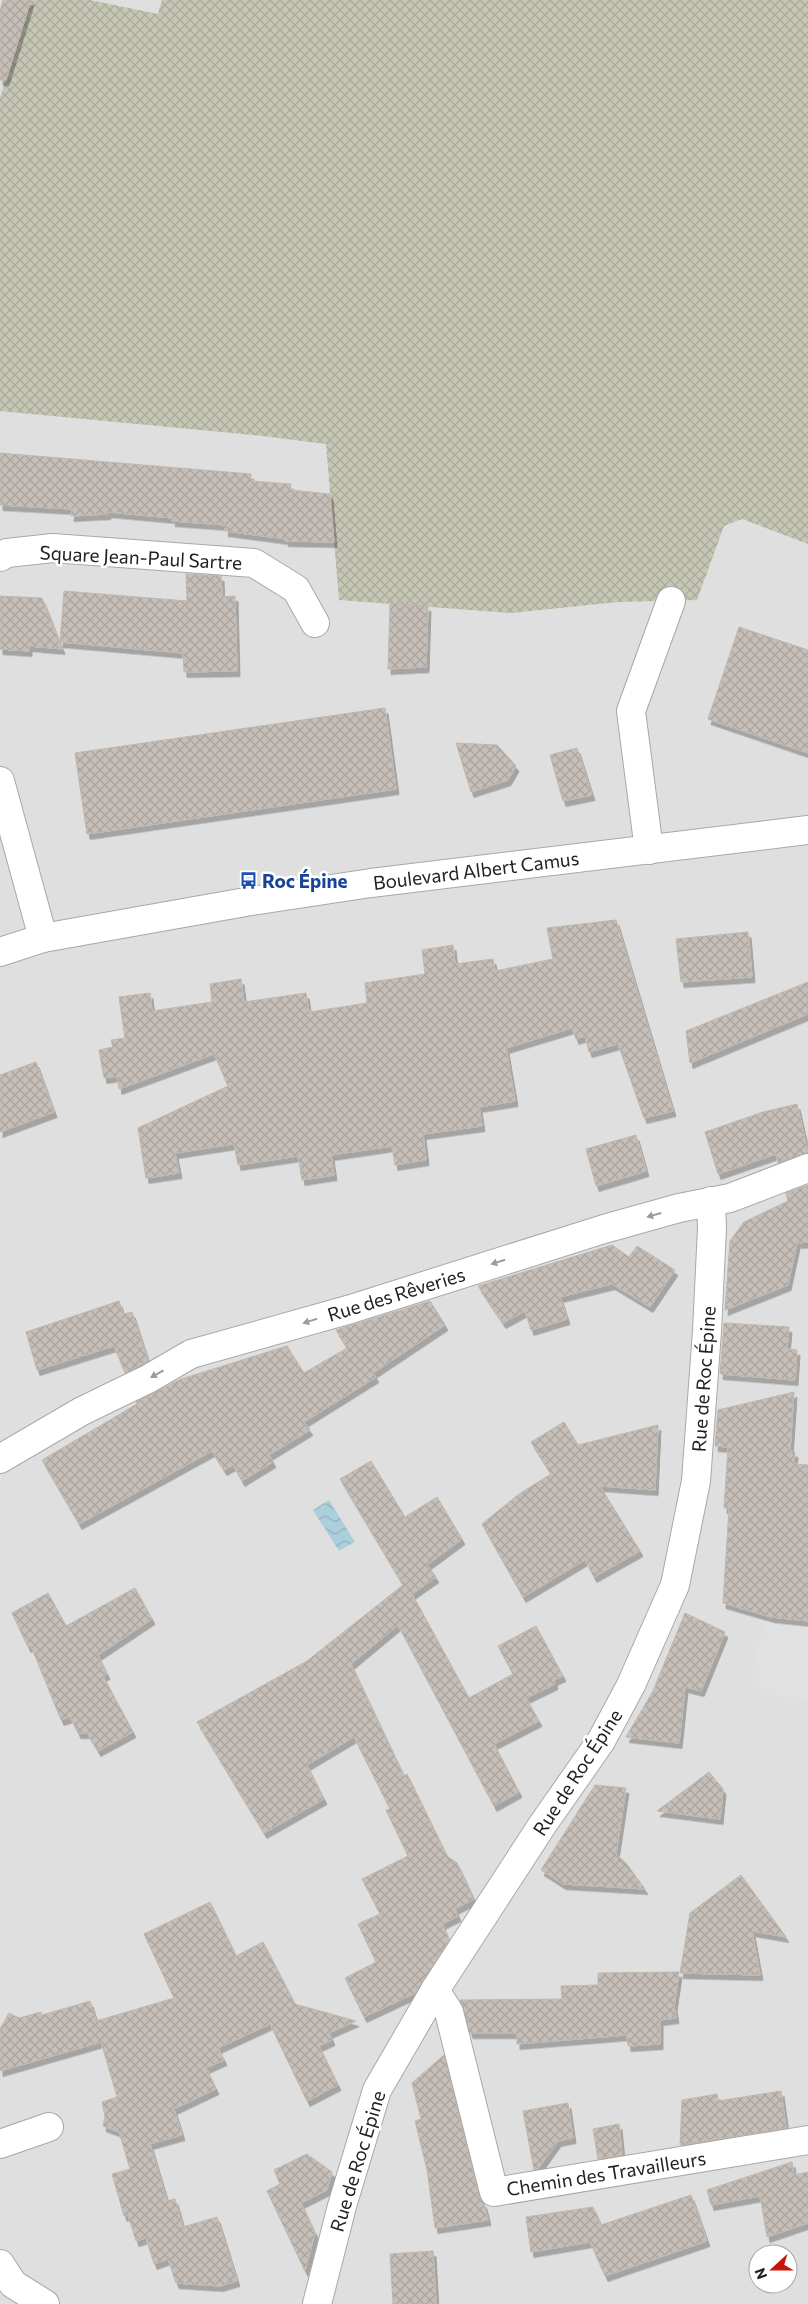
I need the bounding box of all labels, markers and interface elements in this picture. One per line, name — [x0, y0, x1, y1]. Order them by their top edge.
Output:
street label: Square Jean-Paul Sartre — [39, 540, 243, 574]
street label: Boulevard Albert Camus — [372, 846, 580, 894]
place label: Roc Épine — [262, 869, 348, 892]
bus stop icon: Roc Épine — [238, 870, 258, 890]
one-way arrow — [646, 1211, 661, 1219]
one-way arrow — [490, 1258, 505, 1266]
street label: Rue des Rêveries — [324, 1262, 468, 1326]
street label: Rue de Roc Épine — [686, 1305, 720, 1453]
one-way arrow — [302, 1317, 317, 1325]
one-way arrow — [150, 1369, 163, 1378]
street label: Rue de Roc Épine — [528, 1704, 626, 1840]
street label: Rue de Roc Épine — [325, 2088, 389, 2234]
street label: Chemin des Travailleurs — [505, 2146, 707, 2200]
north arrow — [748, 2244, 798, 2294]
text: N — [751, 2266, 770, 2282]

